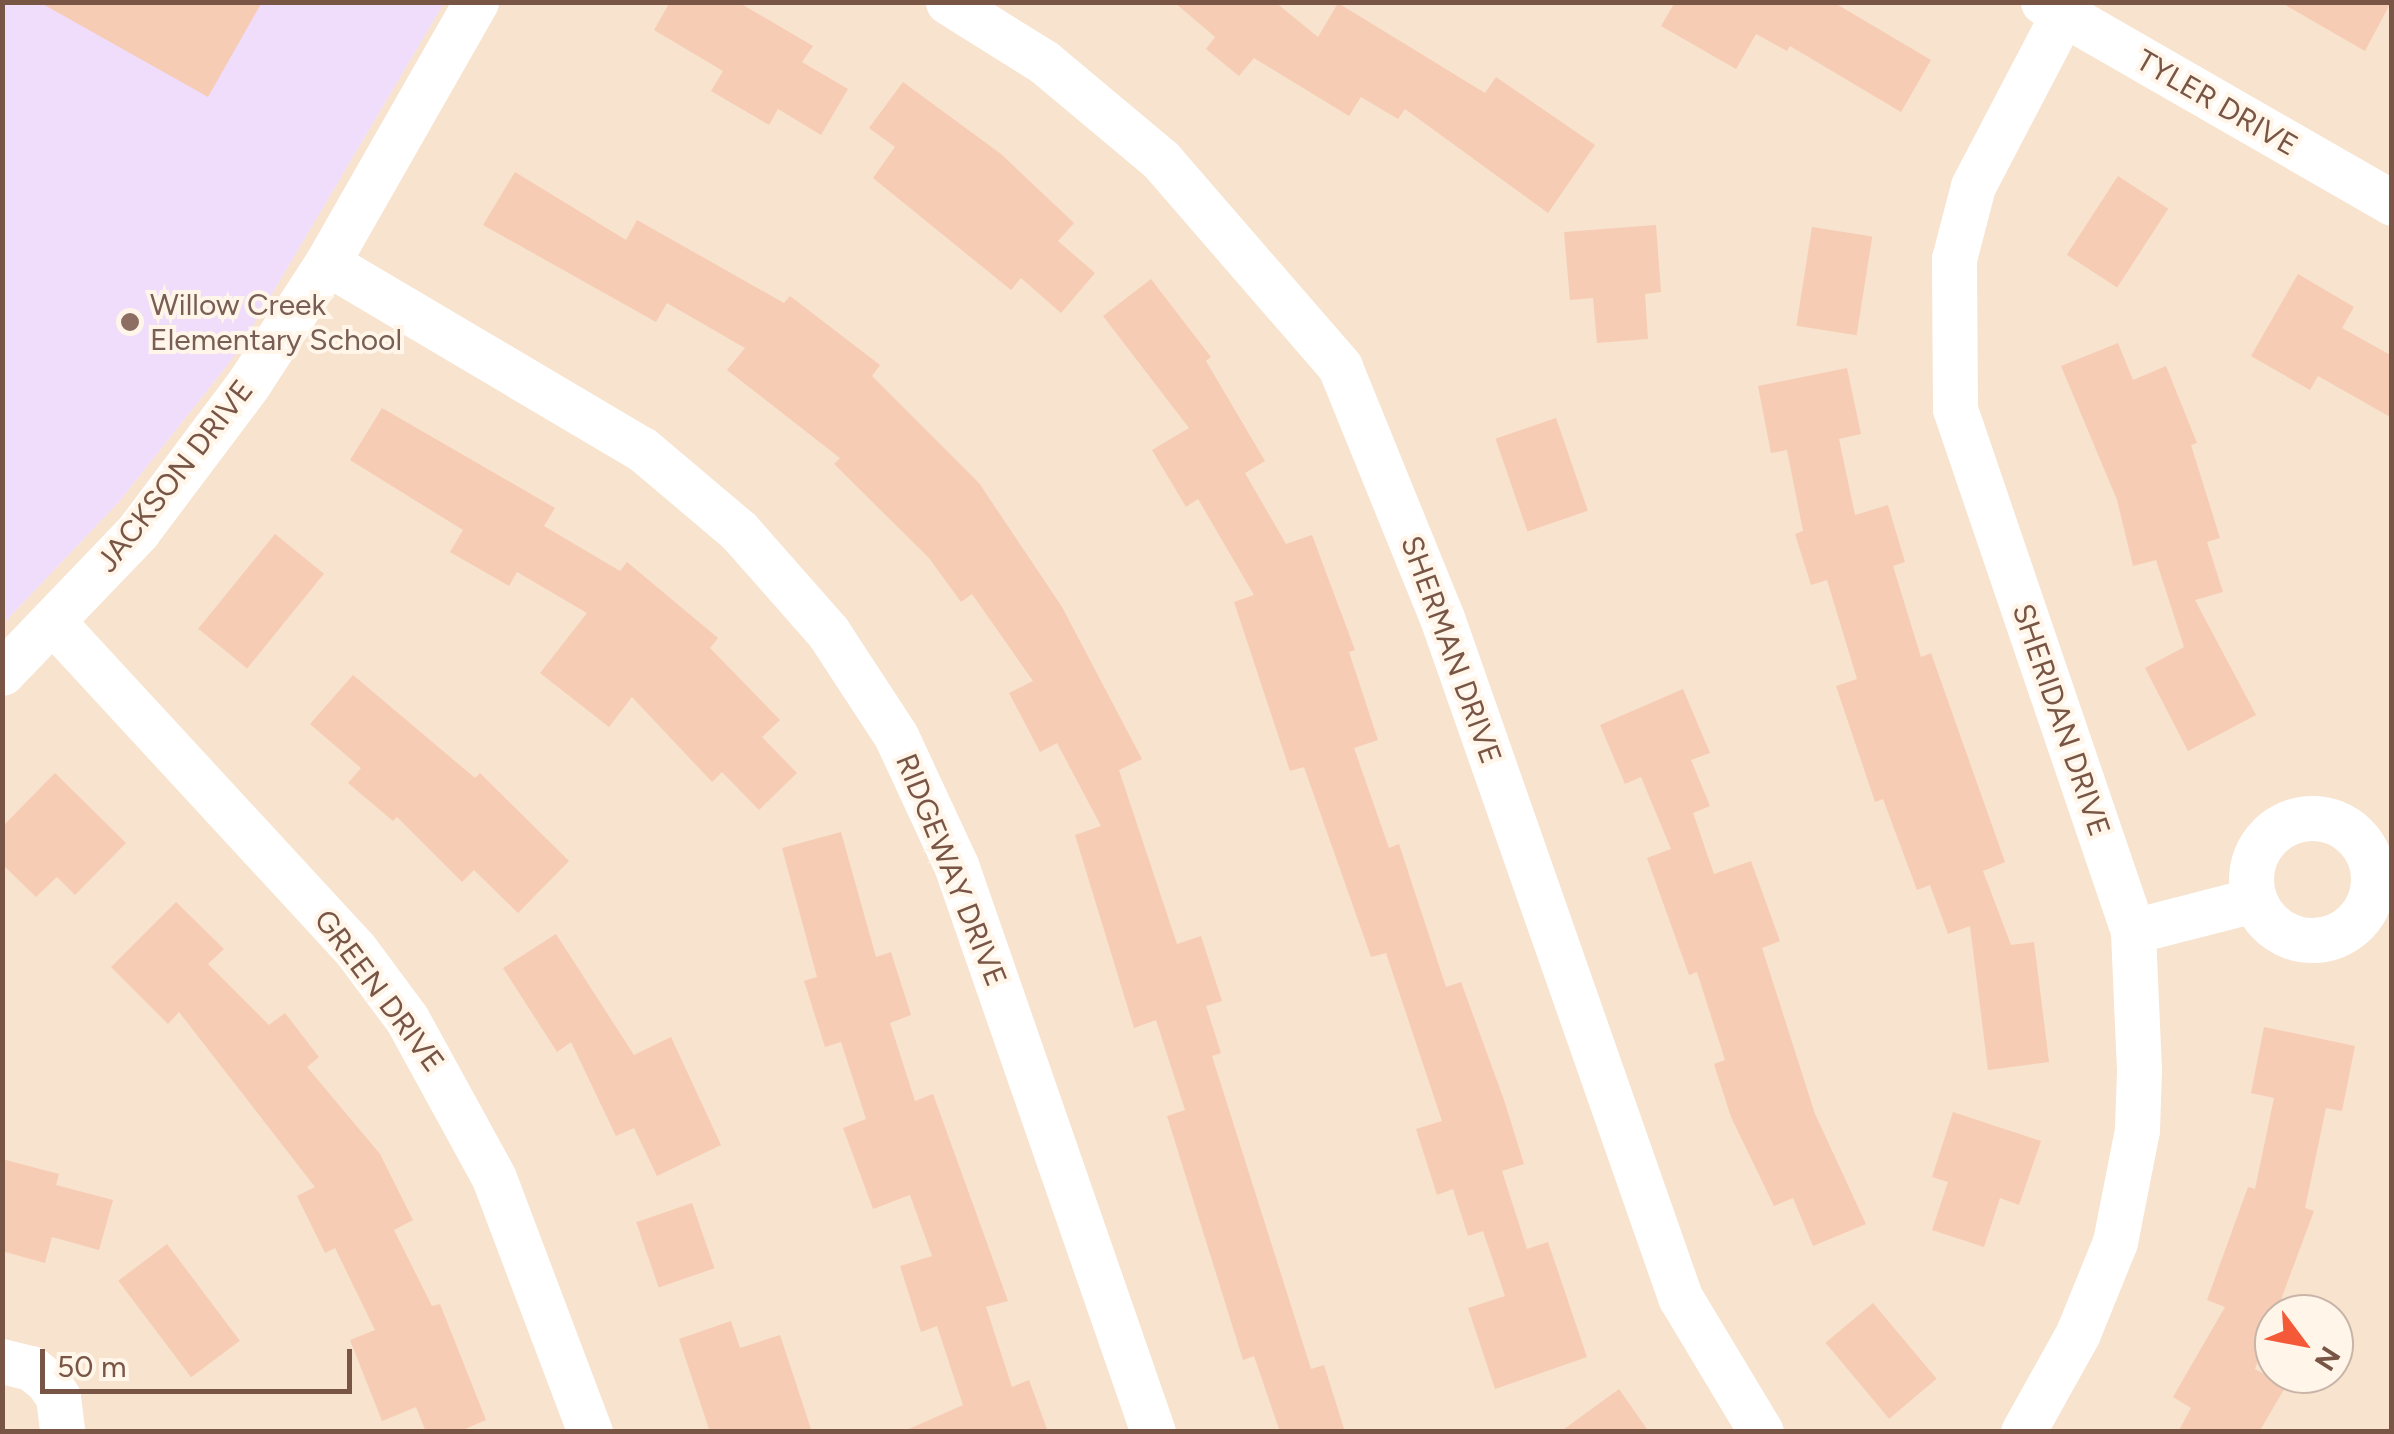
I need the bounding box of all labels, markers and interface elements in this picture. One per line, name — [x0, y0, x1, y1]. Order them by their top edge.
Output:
street label: TYLER DRIVE — [2130, 42, 2304, 164]
place label: Willow Creek Elementary School — [150, 287, 402, 358]
marker: Willow Creek Elementary School — [119, 311, 141, 333]
street label: JACKSON DRIVE — [89, 373, 261, 579]
street label: SHERMAN DRIVE — [1393, 531, 1509, 769]
street label: SHERIDAN DRIVE — [2004, 599, 2118, 841]
street label: RIDGEWAY DRIVE — [888, 748, 1014, 992]
street label: GREEN DRIVE — [306, 903, 452, 1079]
north arrow — [2254, 1294, 2354, 1394]
scale bar — [45, 1329, 358, 1391]
text: N — [2308, 1341, 2348, 1377]
text: 50 m — [57, 1348, 126, 1385]

